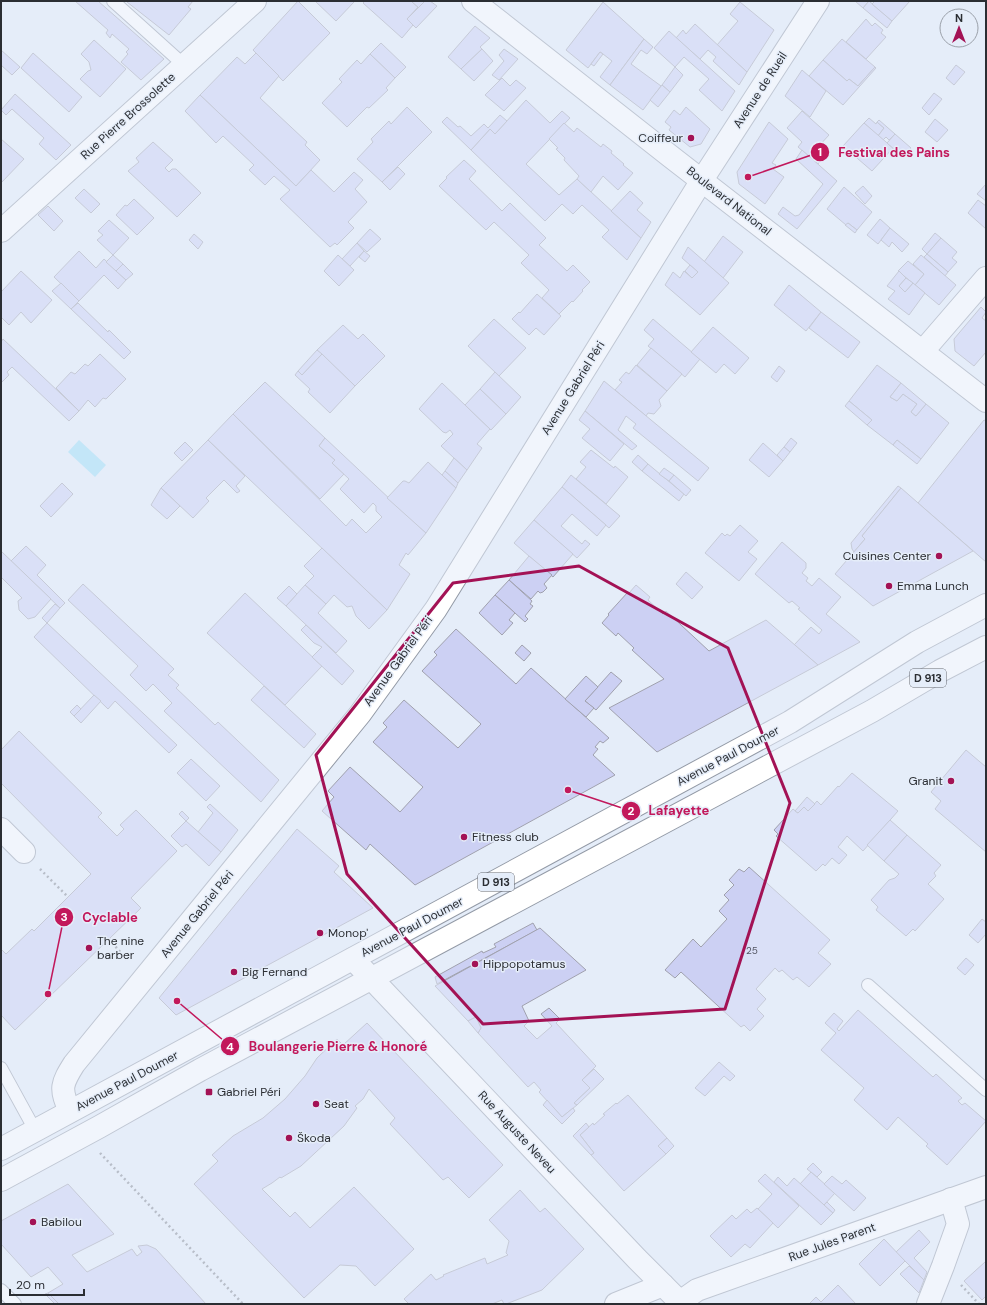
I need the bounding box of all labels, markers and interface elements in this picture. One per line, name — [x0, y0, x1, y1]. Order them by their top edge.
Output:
north arrow — [939, 8, 979, 48]
text: N — [955, 11, 963, 25]
street label: Avenue de Rueil — [729, 49, 791, 131]
street label: Rue Pierre Brossolette — [77, 69, 179, 163]
place label: Coiffeur — [638, 130, 684, 146]
marker: Coiffeur — [686, 133, 696, 143]
callout: Festival des Pains — [810, 140, 958, 165]
text: 1 — [818, 144, 822, 160]
text: Festival des Pains — [838, 144, 950, 161]
street label: Boulevard National — [683, 163, 775, 239]
street label: Avenue Gabriel Péri — [538, 338, 608, 438]
place label: Cuisines Center — [843, 548, 932, 564]
marker: Cuisines Center — [934, 551, 944, 561]
place label: Emma Lunch — [897, 578, 969, 594]
marker: Emma Lunch — [884, 581, 894, 591]
street label: Avenue Gabriel Péri — [360, 613, 436, 709]
road number: D 913 — [910, 669, 946, 687]
street label: Avenue Paul Doumer — [674, 722, 783, 790]
place label: Granit — [908, 773, 943, 789]
marker: Granit — [946, 776, 956, 786]
callout: Lafayette — [621, 798, 718, 823]
text: Lafayette — [649, 802, 710, 819]
text: 2 — [628, 803, 635, 819]
place label: Fitness club — [472, 829, 539, 845]
marker: Fitness club — [459, 832, 469, 842]
street label: Avenue Gabriel Péri — [157, 867, 237, 961]
road number: D 913 — [478, 873, 514, 891]
street label: Avenue Paul Doumer — [358, 893, 467, 961]
callout: Cyclable — [54, 905, 145, 930]
text: 3 — [60, 909, 68, 925]
text: Cyclable — [82, 909, 138, 926]
place label: Monop' — [328, 925, 368, 941]
marker: Monop' — [315, 928, 325, 938]
place label: The nine barber — [97, 933, 144, 963]
marker: The nine barber — [84, 943, 94, 953]
house number: 25 — [746, 944, 758, 957]
place label: Hippopotamus — [483, 956, 565, 972]
marker: Hippopotamus — [470, 959, 480, 969]
place label: Big Fernand — [242, 964, 307, 980]
marker: Big Fernand — [229, 967, 239, 977]
callout: Boulangerie Pierre & Honoré — [220, 1034, 435, 1059]
text: Boulangerie Pierre & Honoré — [249, 1038, 427, 1055]
text: 4 — [226, 1039, 234, 1055]
street label: Avenue Paul Doumer — [73, 1047, 182, 1115]
place label: Gabriel Péri — [217, 1084, 281, 1100]
marker: Gabriel Péri — [204, 1087, 214, 1097]
street label: Rue Auguste Neveu — [475, 1087, 559, 1177]
place label: Seat — [324, 1096, 349, 1112]
marker: Seat — [311, 1099, 321, 1109]
place label: Škoda — [297, 1130, 331, 1146]
marker: Škoda — [284, 1133, 294, 1143]
place label: Babilou — [41, 1214, 82, 1230]
marker: Babilou — [28, 1217, 38, 1227]
street label: Rue Jules Parent — [786, 1219, 878, 1265]
scale bar — [10, 1271, 84, 1297]
text: 20 m — [16, 1277, 45, 1293]

